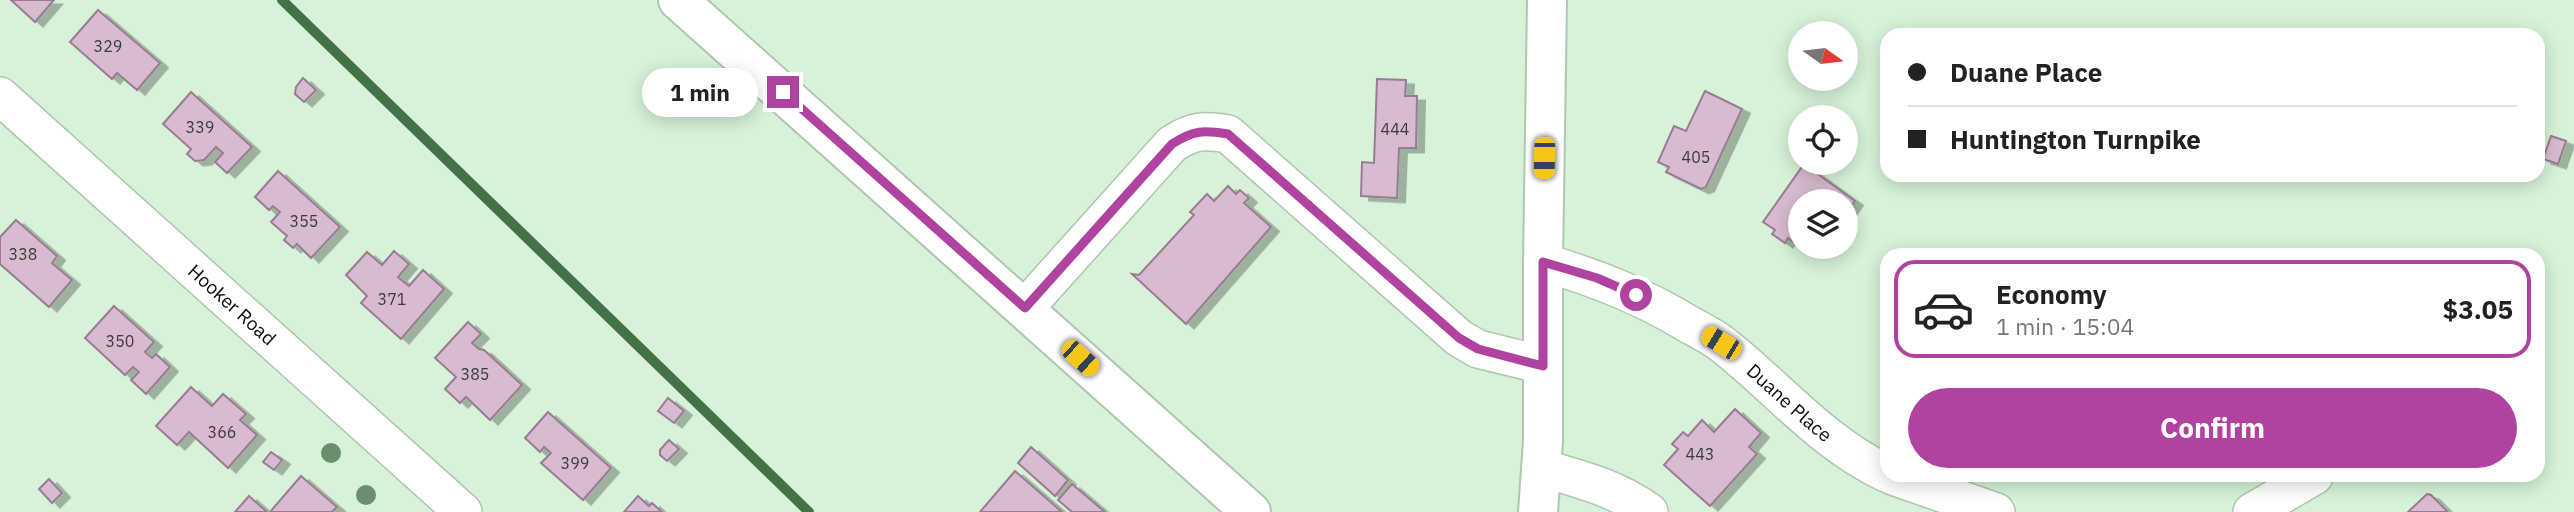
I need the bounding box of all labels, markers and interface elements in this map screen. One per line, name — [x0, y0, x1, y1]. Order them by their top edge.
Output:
north arrow — [1788, 21, 1858, 91]
map controls — [1788, 21, 1858, 259]
house number: 329 — [94, 36, 122, 56]
text: Duane Place — [1950, 55, 2102, 89]
callout: 1 min — [643, 68, 758, 116]
route end — [767, 76, 799, 108]
text: 1 min — [670, 77, 730, 107]
button: locate — [1788, 105, 1858, 175]
house number: 339 — [186, 117, 214, 137]
house number: 444 — [1381, 119, 1409, 139]
text: Huntington Turnpike — [1950, 122, 2201, 156]
car — [1534, 137, 1555, 179]
house number: 405 — [1682, 147, 1710, 167]
button: layers — [1788, 189, 1858, 259]
house number: 355 — [290, 211, 318, 231]
house number: 338 — [9, 244, 37, 264]
street label: Hooker Road — [183, 259, 281, 350]
text: Economy — [1996, 277, 2107, 311]
icon: car — [1912, 278, 1975, 341]
route start — [1620, 279, 1652, 311]
house number: 371 — [378, 289, 406, 309]
text: $3.05 — [2443, 292, 2513, 326]
text: 1 min · 15:04 — [1996, 311, 2134, 341]
car — [1698, 323, 1745, 363]
house number: 350 — [106, 331, 134, 351]
car — [1058, 336, 1103, 380]
street label: Duane Place — [1742, 358, 1837, 447]
house number: 385 — [461, 364, 489, 384]
button: Confirm — [1908, 388, 2517, 468]
house number: 366 — [208, 422, 236, 442]
house number: 443 — [1686, 444, 1714, 464]
house number: 399 — [561, 453, 589, 473]

